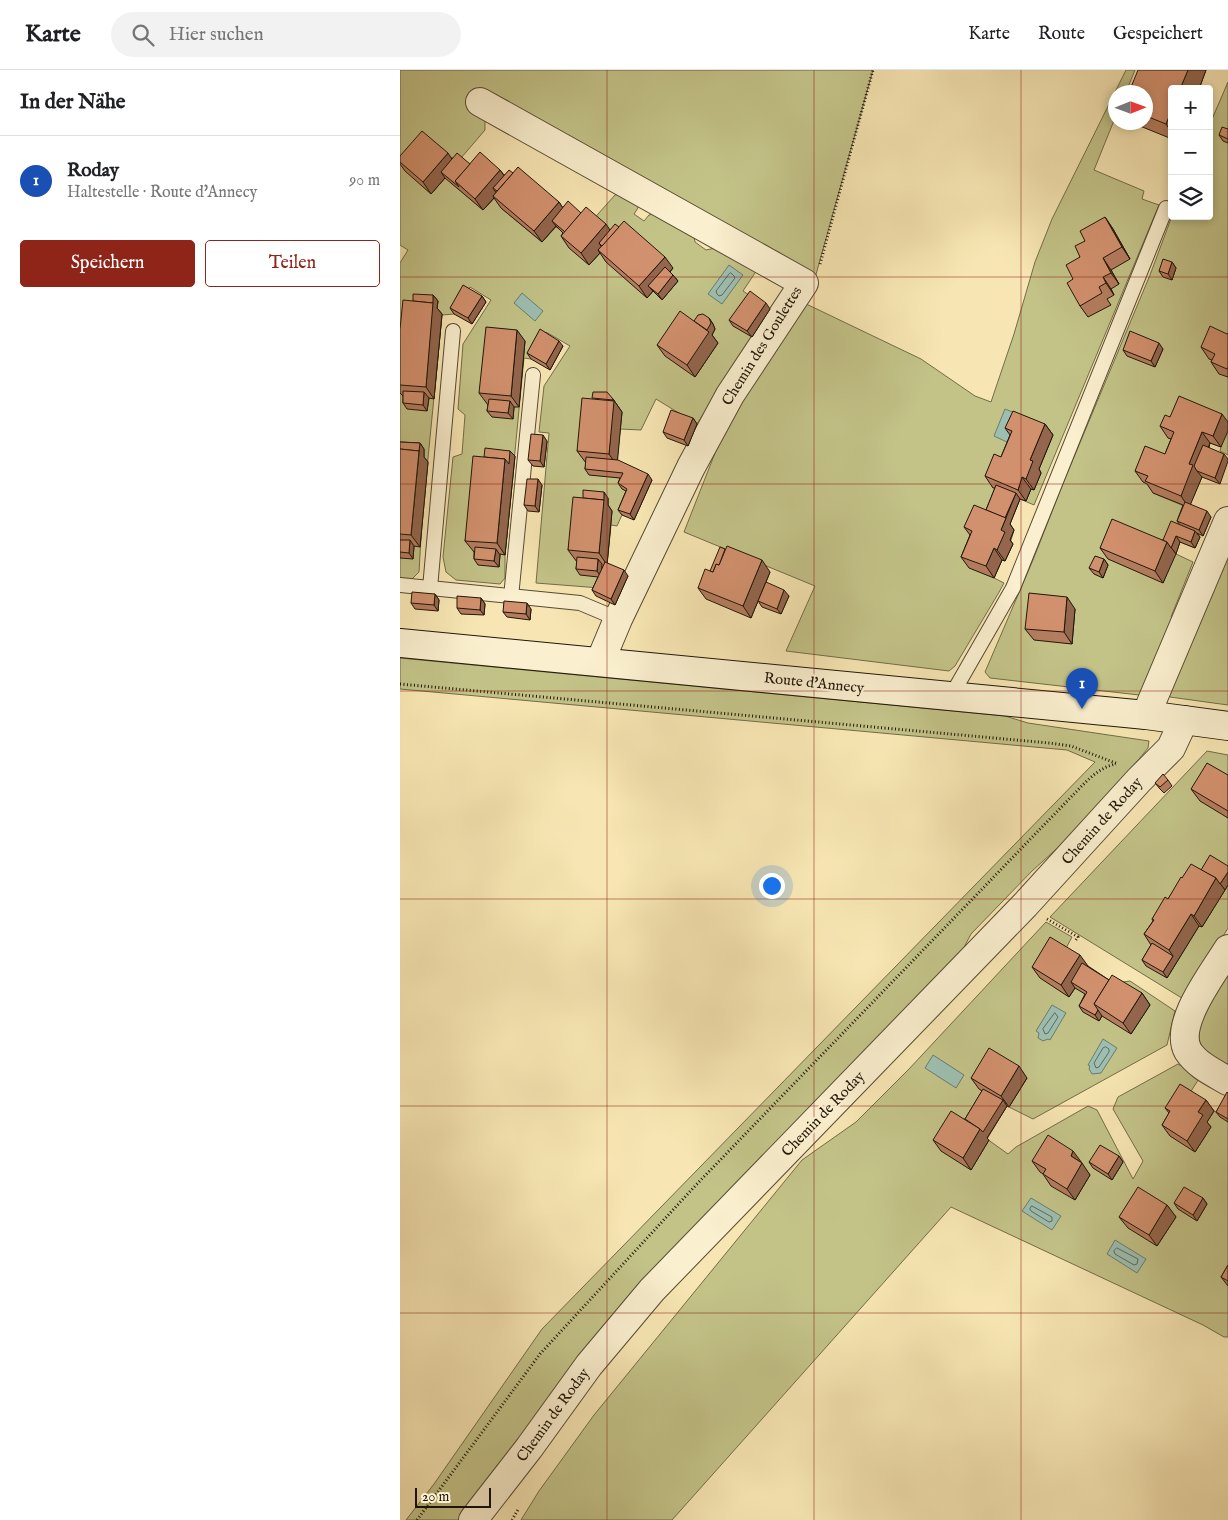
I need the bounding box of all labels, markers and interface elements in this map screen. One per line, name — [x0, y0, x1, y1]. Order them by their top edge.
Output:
search box — [111, 12, 461, 57]
text: Karte — [25, 19, 81, 50]
icon: search — [129, 21, 157, 49]
text: Hier suchen — [169, 23, 264, 47]
text: Karte — [968, 23, 1010, 46]
text: Route — [1038, 23, 1085, 46]
text: Gespeichert — [1113, 23, 1203, 46]
north arrow — [1108, 85, 1153, 130]
map controls — [1168, 85, 1213, 220]
button: + — [1168, 85, 1213, 130]
text: In der Nähe — [20, 89, 126, 116]
button: − — [1168, 130, 1213, 175]
text: Roday — [67, 159, 119, 183]
text: 1 — [33, 171, 39, 191]
text: 90 m — [349, 171, 380, 191]
button: layers — [1168, 175, 1213, 220]
text: Haltestelle · Route d'Annecy — [67, 183, 257, 203]
button: Speichern — [20, 240, 195, 287]
button: Teilen — [205, 240, 380, 287]
street label: Chemin des Goulettes — [718, 283, 806, 409]
street label: Route d'Annecy — [763, 668, 866, 698]
pin: 1 — [1066, 668, 1098, 709]
street label: Chemin de Roday — [1058, 773, 1147, 869]
your location — [759, 873, 785, 899]
street label: Chemin de Roday — [777, 1067, 869, 1161]
street label: Chemin de Roday — [512, 1364, 594, 1466]
scale bar — [415, 1485, 491, 1508]
text: 20 m — [422, 1488, 449, 1506]

